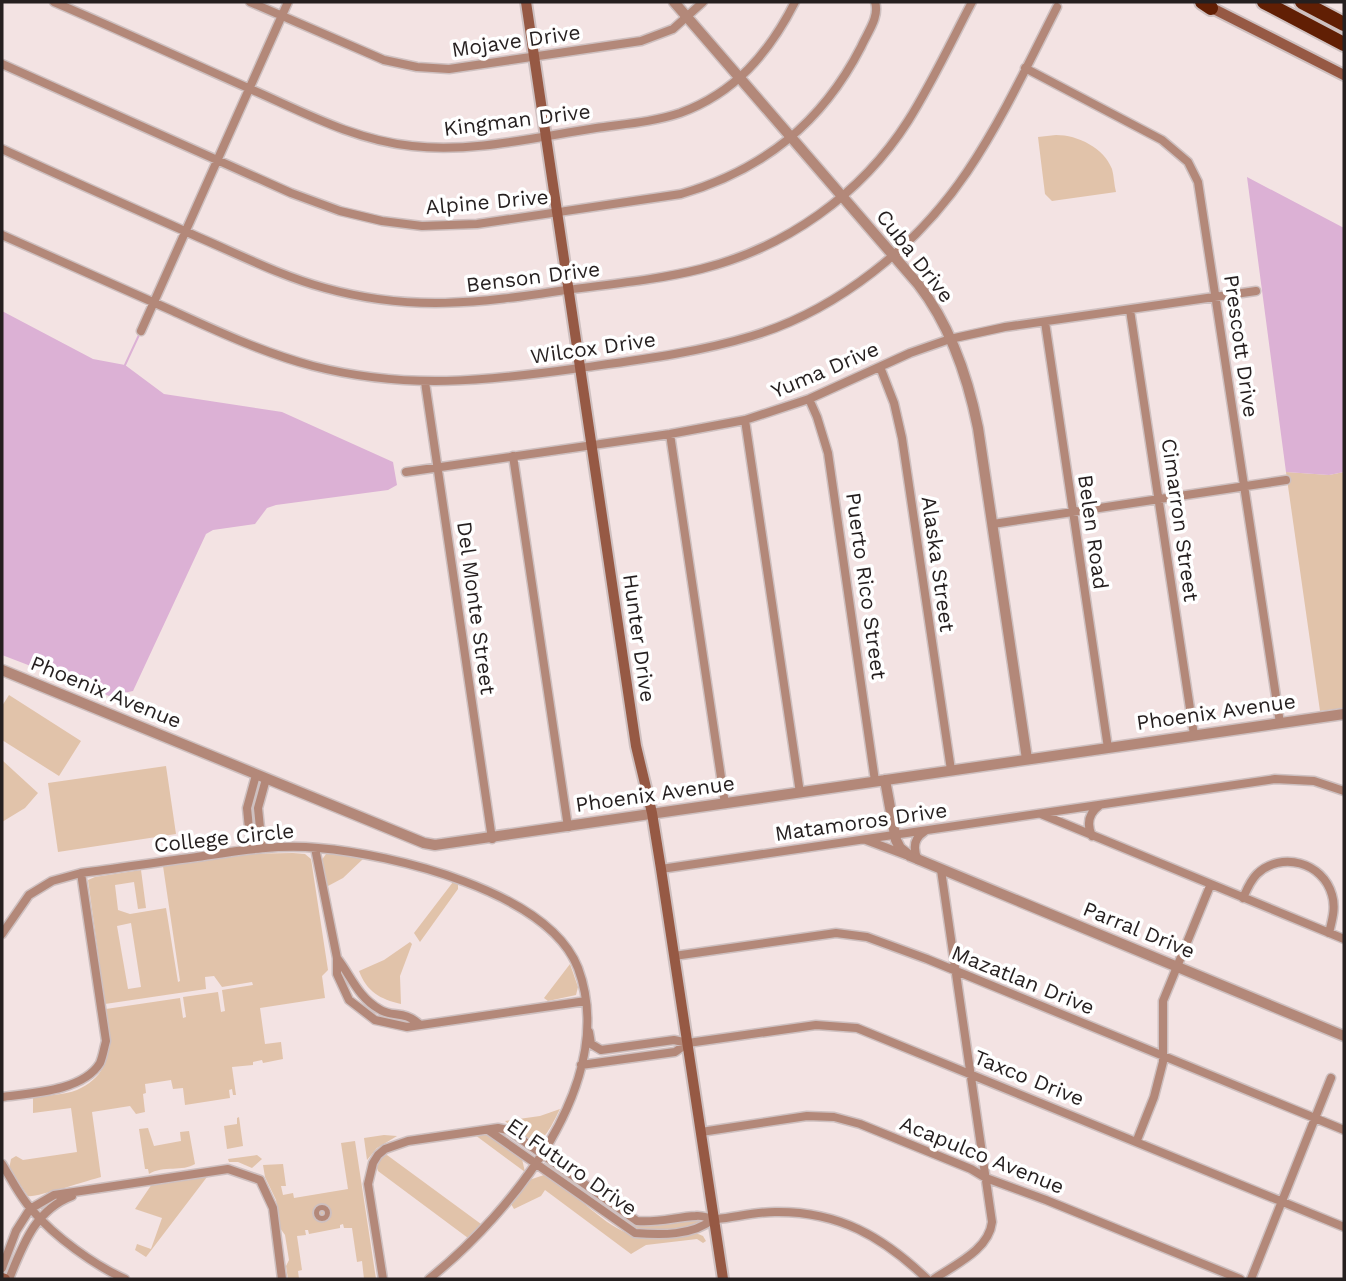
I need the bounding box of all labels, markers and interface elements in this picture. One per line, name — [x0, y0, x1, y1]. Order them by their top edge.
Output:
street label: Mojave Drive — [450, 19, 582, 62]
street label: Kingman Drive — [442, 98, 592, 141]
street label: Alpine Drive — [424, 184, 550, 219]
street label: Cuba Drive — [871, 204, 960, 307]
street label: Benson Drive — [464, 256, 601, 297]
street label: Prescott Drive — [1219, 273, 1264, 419]
street label: Wilcox Drive — [529, 326, 657, 369]
street label: Yuma Drive — [767, 336, 882, 403]
street label: Cimarron Street — [1157, 437, 1204, 603]
street label: Belen Road — [1073, 473, 1114, 591]
street label: Puerto Rico Street — [841, 491, 892, 681]
street label: Alaska Street — [917, 494, 960, 634]
street label: Del Monte Street — [452, 520, 501, 696]
street label: Hunter Drive — [618, 572, 661, 704]
street label: Phoenix Avenue — [27, 650, 185, 733]
street label: Phoenix Avenue — [1135, 688, 1297, 735]
street label: Phoenix Avenue — [574, 770, 736, 817]
street label: Matamoros Drive — [773, 797, 949, 846]
street label: College Circle — [153, 818, 295, 857]
street label: Parral Drive — [1080, 896, 1199, 963]
street label: Mazatlan Drive — [948, 939, 1098, 1020]
street label: Taxco Drive — [970, 1044, 1088, 1111]
street label: Acapulco Avenue — [896, 1110, 1068, 1199]
street label: El Futuro Drive — [502, 1112, 642, 1221]

